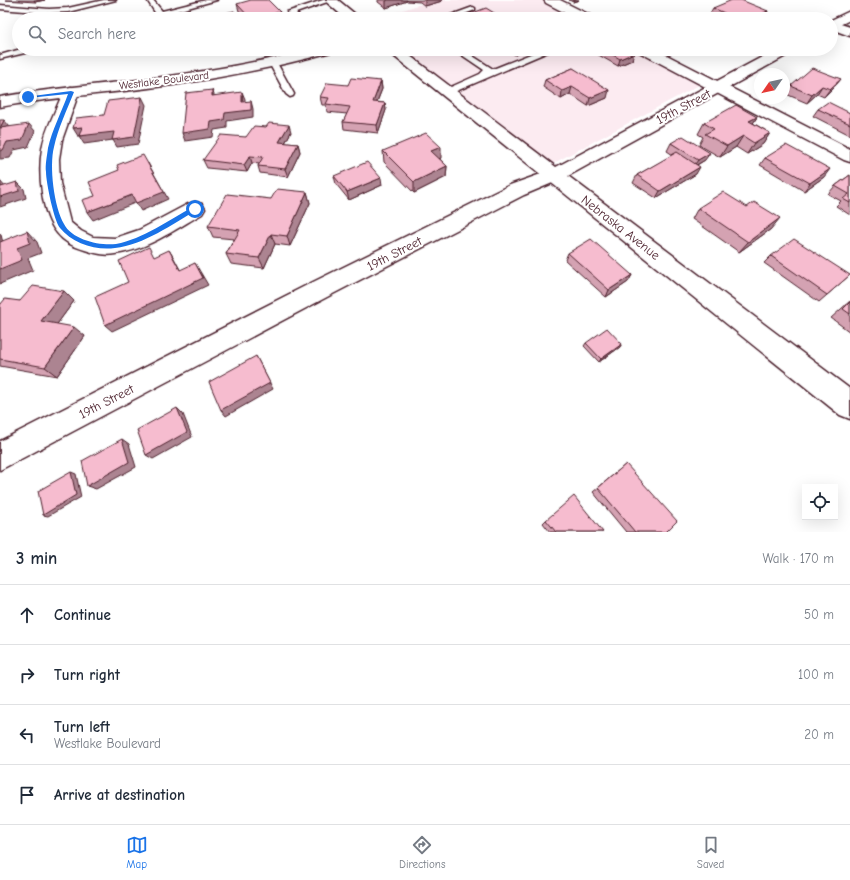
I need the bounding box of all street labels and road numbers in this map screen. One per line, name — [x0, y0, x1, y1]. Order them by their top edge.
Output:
street label: Westlake Boulevard — [118, 69, 210, 92]
street label: 19th Street — [653, 85, 714, 127]
street label: Nebraska Avenue — [578, 192, 663, 263]
street label: 19th Street — [364, 233, 425, 274]
street label: 19th Street — [76, 381, 137, 422]

